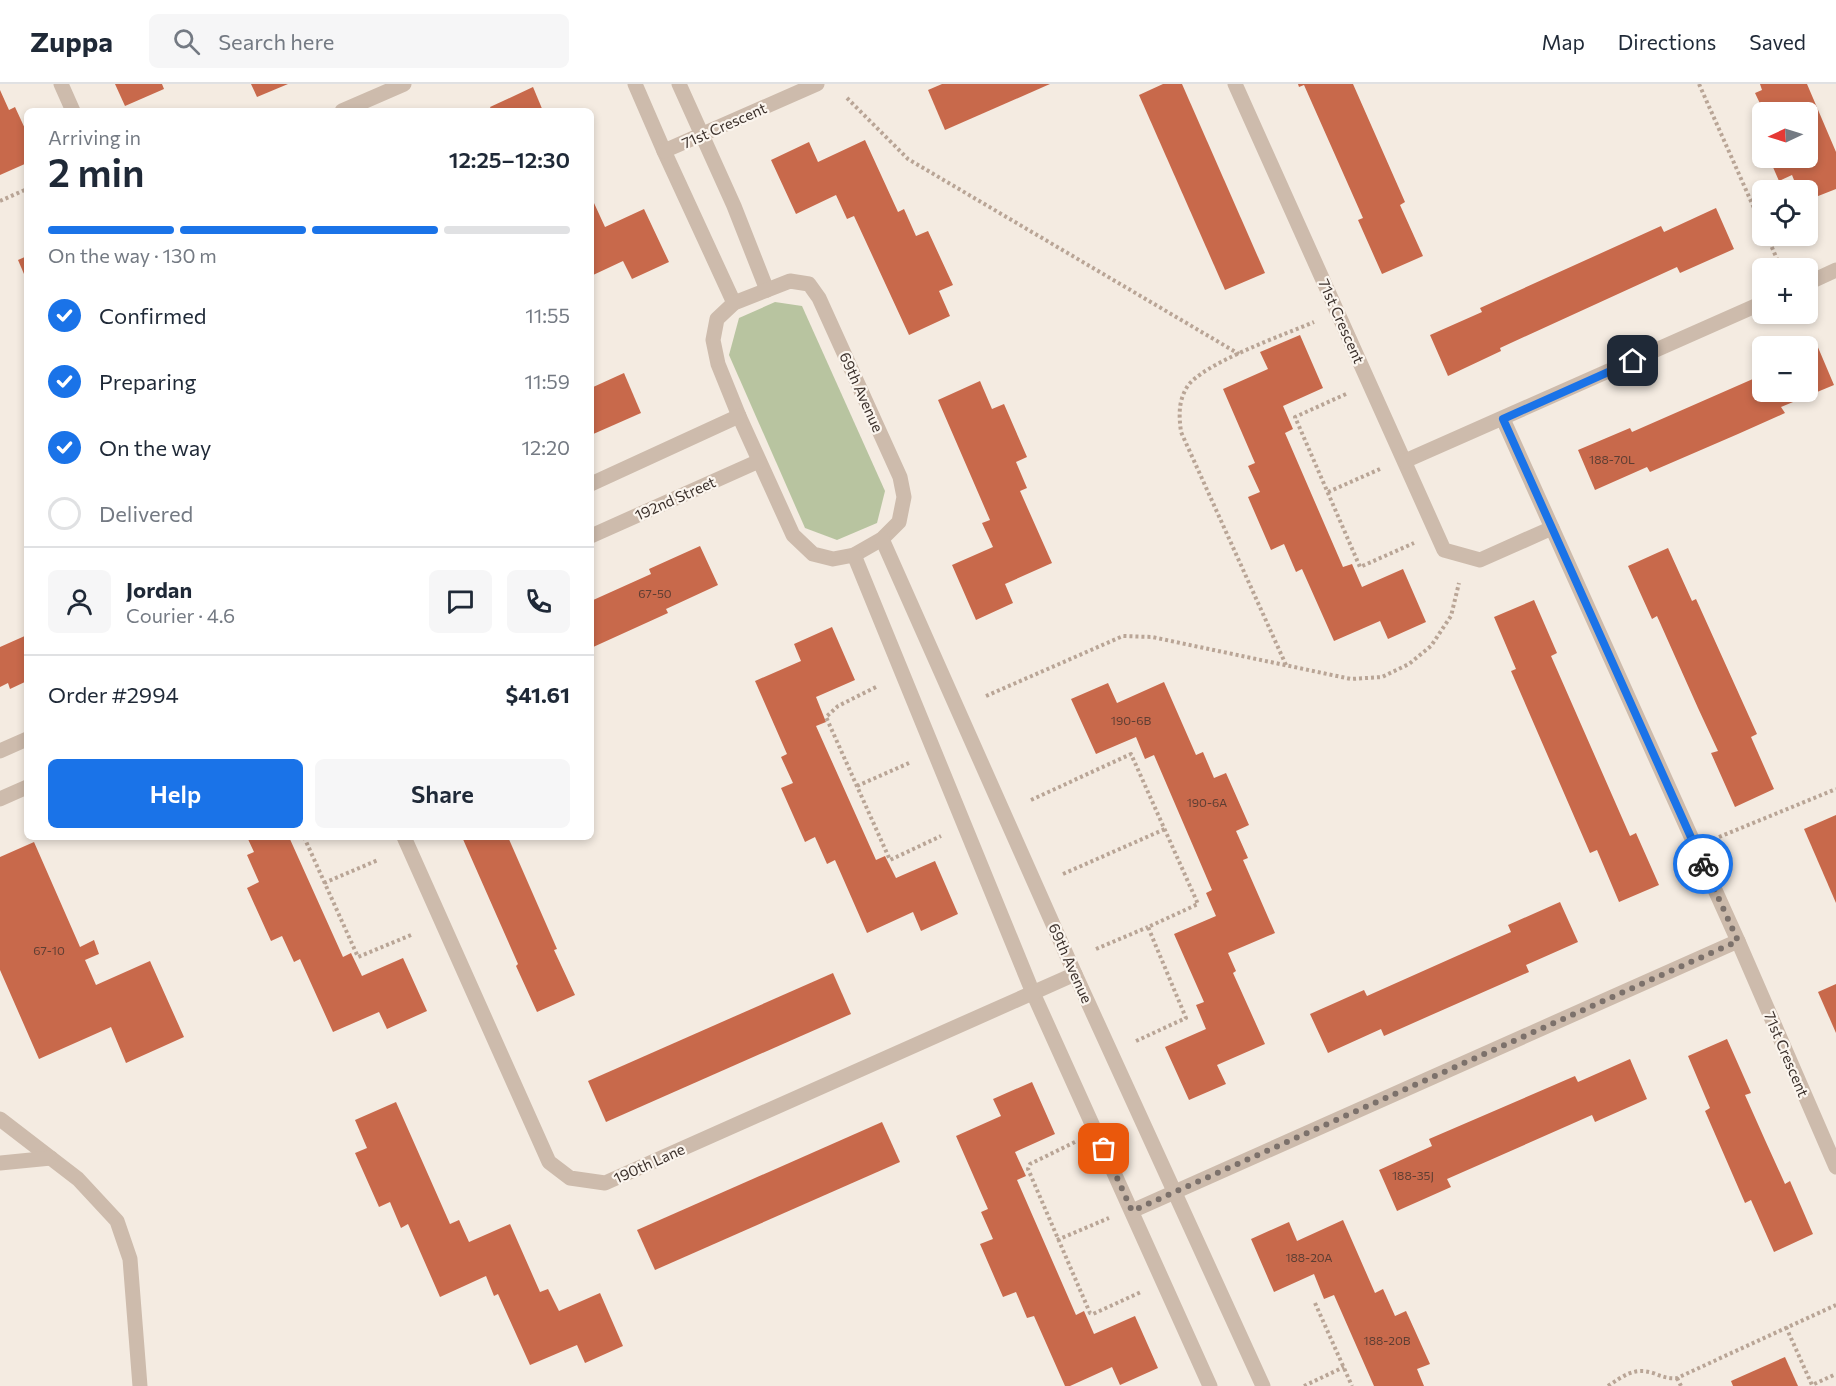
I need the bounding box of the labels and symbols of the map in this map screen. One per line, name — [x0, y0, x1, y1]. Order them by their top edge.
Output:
street label: 71st Crescent — [679, 98, 769, 152]
north arrow — [1752, 102, 1818, 168]
street label: 71st Crescent — [1315, 276, 1369, 366]
pin — [1607, 335, 1658, 386]
street label: 69th Avenue — [836, 349, 888, 435]
house number: 188-70L — [1589, 452, 1635, 466]
street label: 192nd Street — [632, 472, 718, 524]
house number: 67-50 — [638, 586, 672, 600]
house number: 190-6B — [1111, 713, 1151, 727]
house number: 190-6A — [1187, 795, 1227, 809]
courier — [1673, 834, 1733, 894]
street label: 69th Avenue — [1045, 920, 1097, 1006]
house number: 67-10 — [33, 943, 65, 957]
street label: 71st Crescent — [1761, 1009, 1813, 1099]
pin — [1078, 1123, 1129, 1174]
street label: 190th Lane — [611, 1139, 687, 1187]
house number: 188-35J — [1392, 1168, 1434, 1183]
house number: 188-20A — [1285, 1250, 1333, 1264]
house number: 188-20B — [1364, 1333, 1411, 1347]

